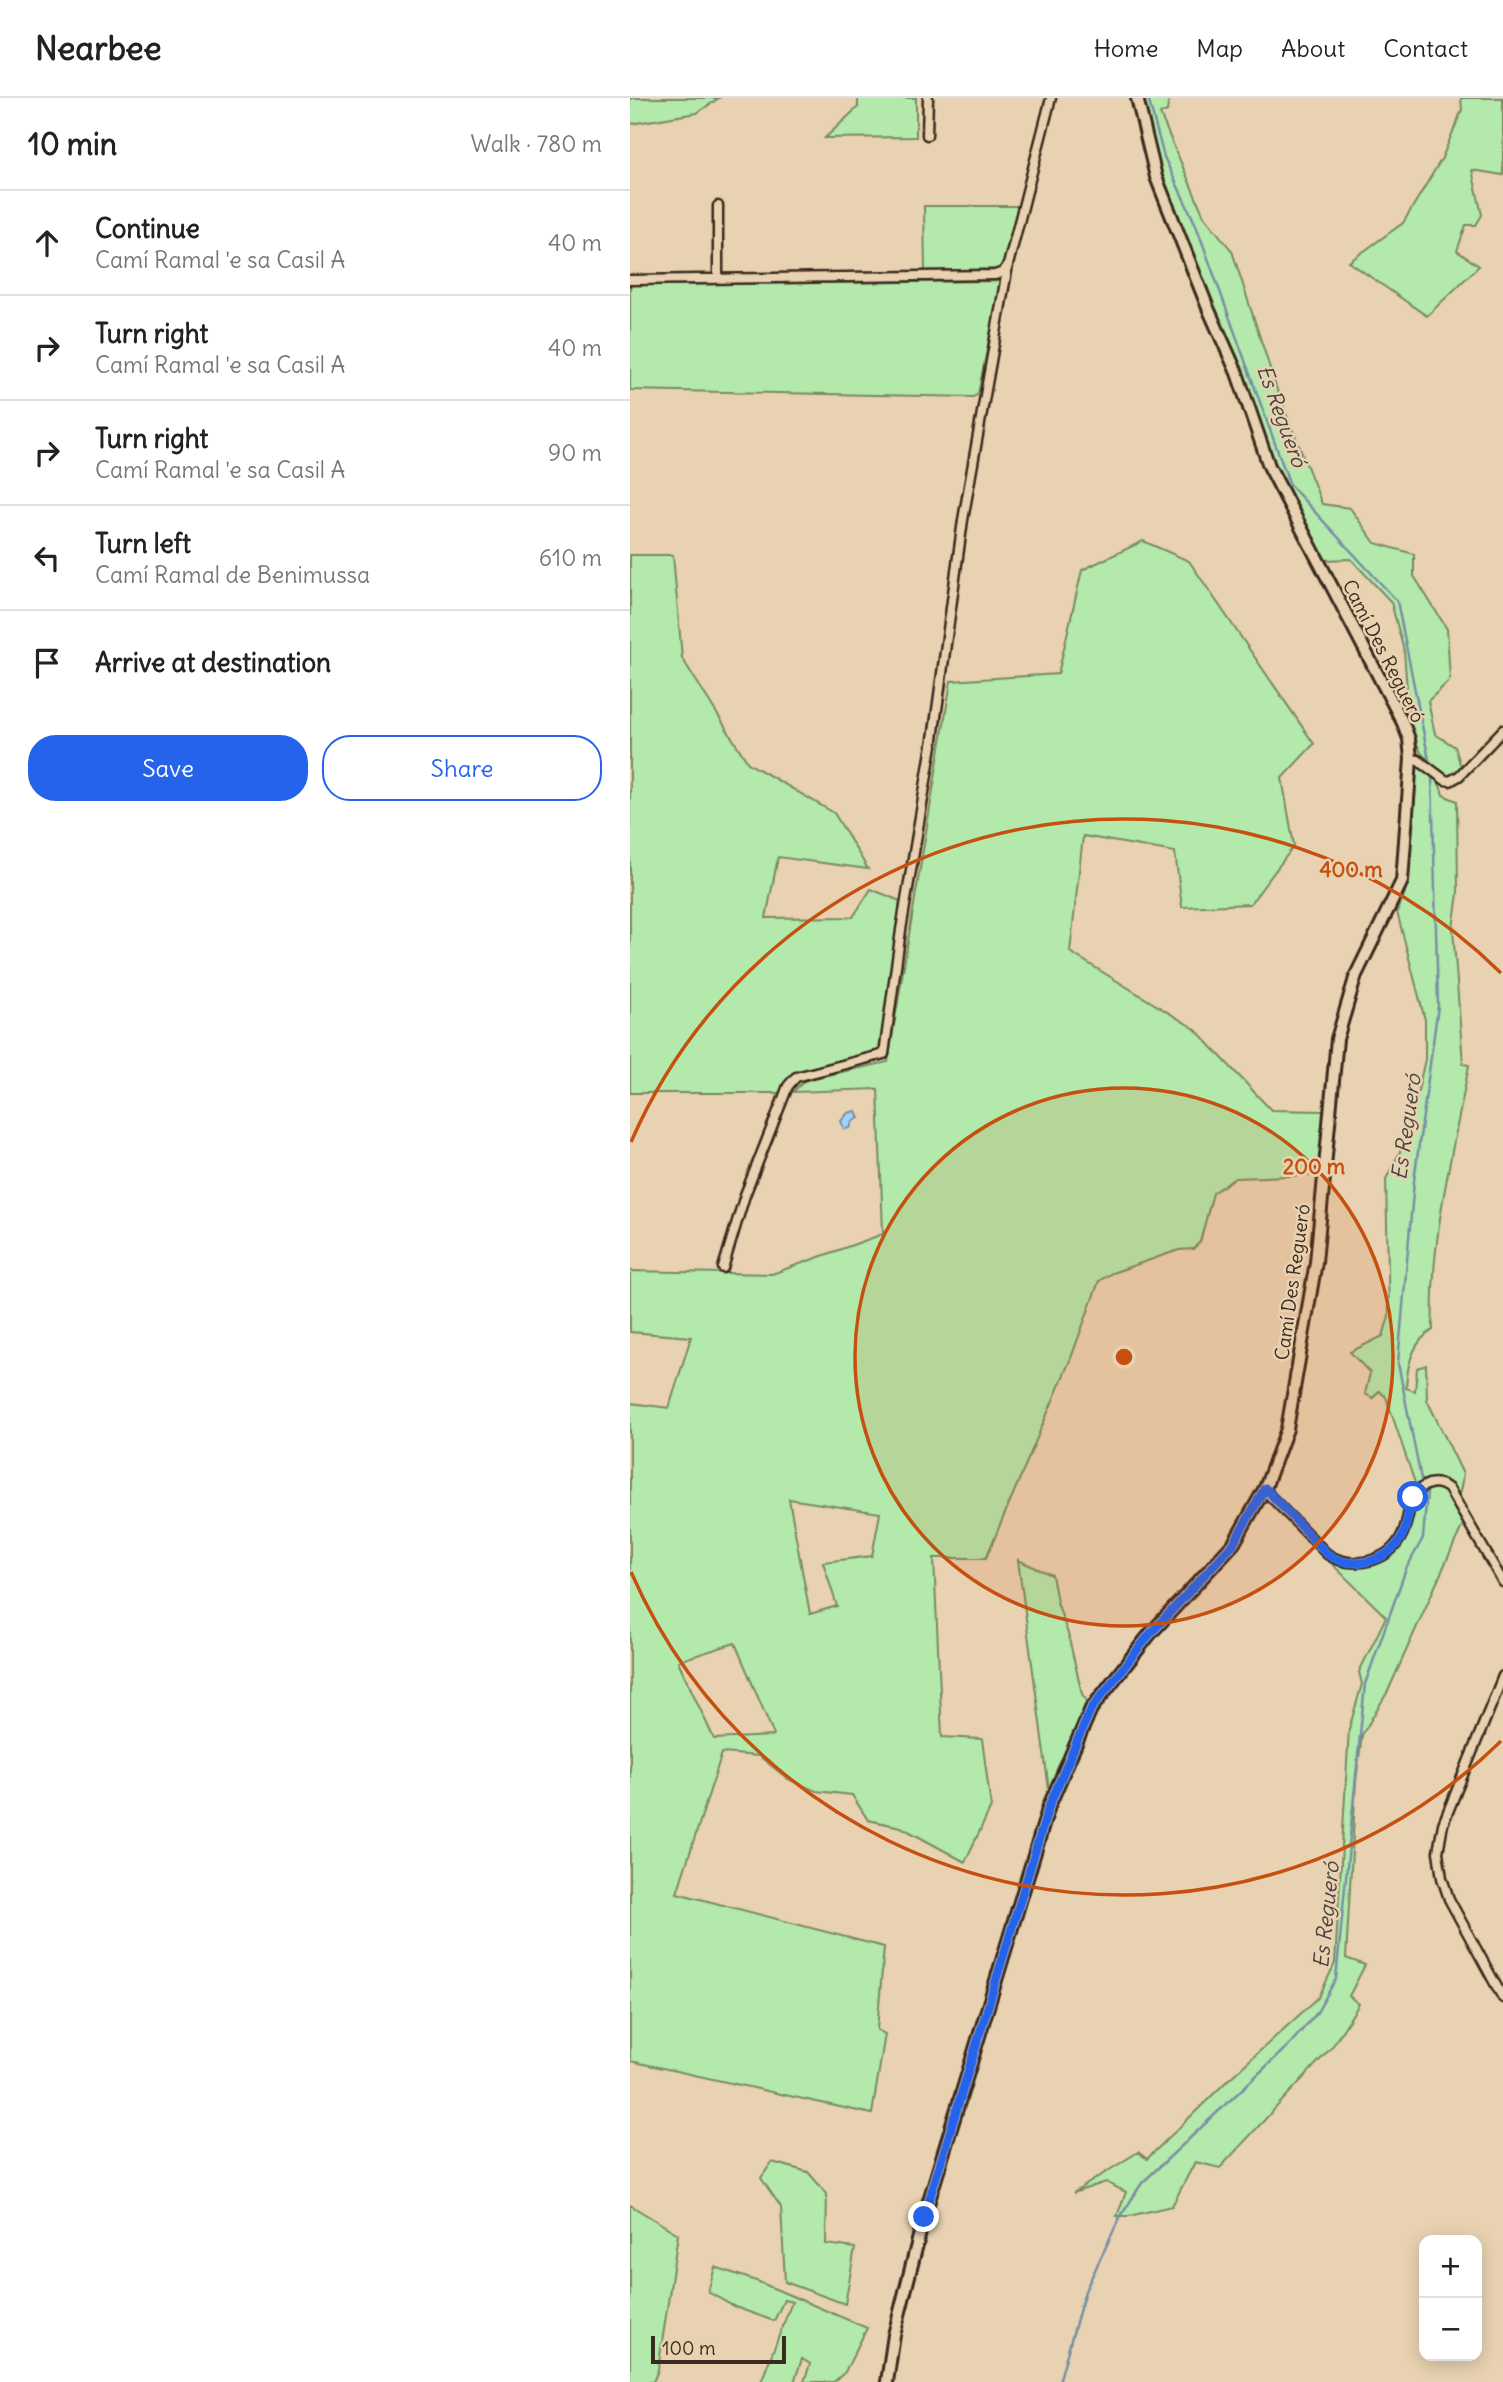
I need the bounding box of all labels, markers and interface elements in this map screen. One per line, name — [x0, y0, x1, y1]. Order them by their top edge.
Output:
text: Nearbee — [35, 27, 161, 69]
text: Home — [1094, 33, 1158, 63]
text: Map — [1196, 33, 1243, 63]
text: About — [1281, 33, 1345, 63]
text: Contact — [1383, 33, 1468, 63]
text: 10 min — [28, 125, 117, 163]
text: Walk · 780 m — [470, 129, 602, 158]
text: Continue — [95, 212, 200, 245]
icon: ahead — [28, 224, 66, 262]
text: 40 m — [548, 228, 602, 257]
text: Camí Ramal 'e sa Casil A — [95, 245, 345, 274]
text: Turn right — [95, 317, 208, 350]
icon: right — [28, 329, 66, 367]
text: 40 m — [548, 333, 602, 362]
text: Camí Ramal 'e sa Casil A — [95, 350, 345, 379]
water label: Es Regueró — [1251, 361, 1313, 472]
text: Turn right — [95, 422, 208, 455]
icon: right — [28, 434, 66, 472]
text: 90 m — [548, 438, 602, 467]
text: Camí Ramal 'e sa Casil A — [95, 455, 345, 484]
text: Turn left — [95, 527, 191, 560]
icon: left — [28, 539, 66, 577]
text: 610 m — [539, 543, 602, 572]
text: Camí Ramal de Benimussa — [95, 560, 370, 589]
street label: Camí Des Regueró — [1338, 575, 1430, 727]
icon: arrive — [28, 644, 66, 682]
text: Arrive at destination — [95, 646, 331, 679]
button: Save — [28, 735, 308, 801]
button: Share — [322, 735, 602, 801]
text: 400 m — [1319, 856, 1383, 883]
water label: Es Regueró — [1385, 1071, 1427, 1182]
text: 200 m — [1283, 1153, 1346, 1180]
street label: Camí Des Regueró — [1269, 1202, 1315, 1362]
centre of rings — [1112, 1345, 1136, 1369]
route start — [1397, 1481, 1428, 1512]
water label: Es Regueró — [1307, 1859, 1345, 1969]
route end — [908, 2201, 939, 2232]
map controls — [1419, 2235, 1482, 2361]
button: + — [1419, 2235, 1482, 2298]
button: − — [1419, 2298, 1482, 2361]
scale bar — [651, 2333, 786, 2365]
text: 100 m — [662, 2336, 716, 2360]

